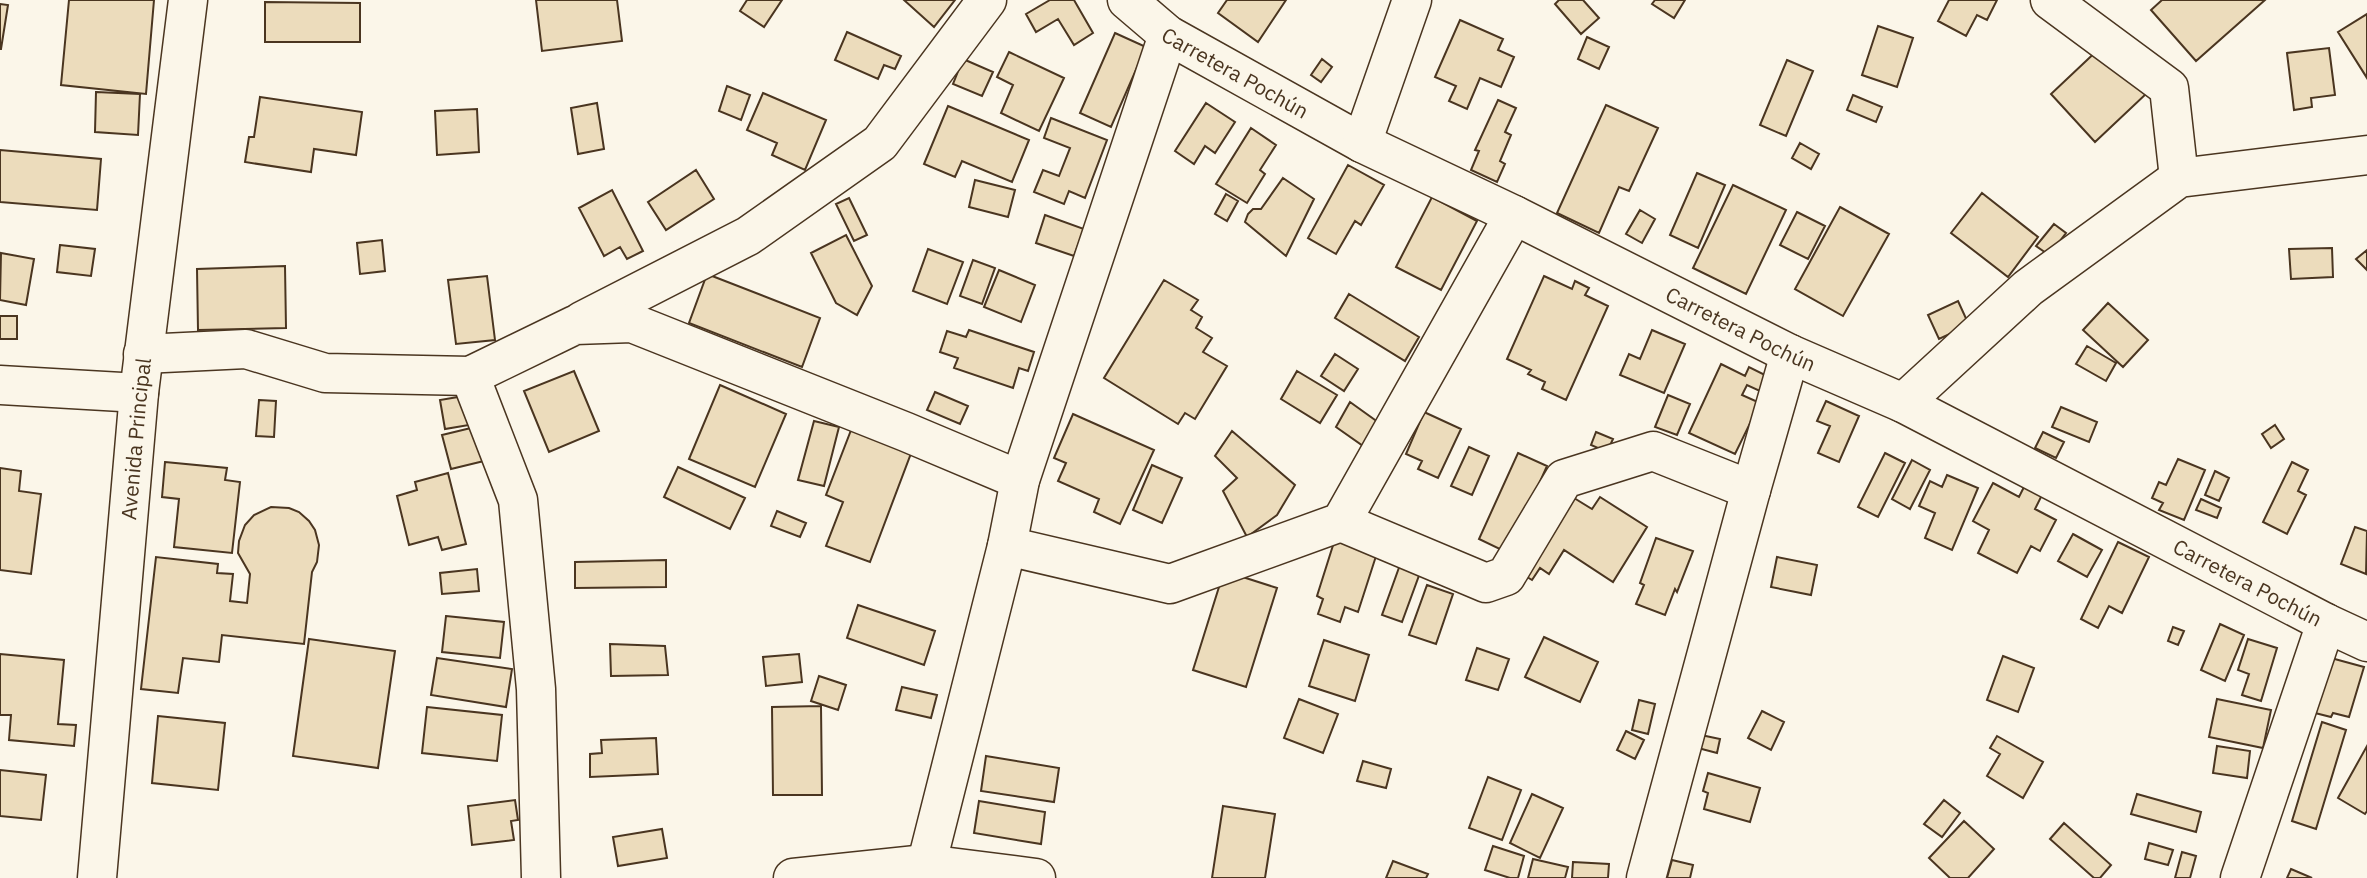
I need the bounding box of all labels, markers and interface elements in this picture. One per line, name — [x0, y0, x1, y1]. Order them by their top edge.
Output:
street label: Carretera Pochún — [1157, 20, 1314, 125]
street label: Carretera Pochún — [1661, 280, 1820, 378]
street label: Avenida Principal — [114, 356, 157, 521]
street label: Carretera Pochún — [2169, 532, 2327, 633]

